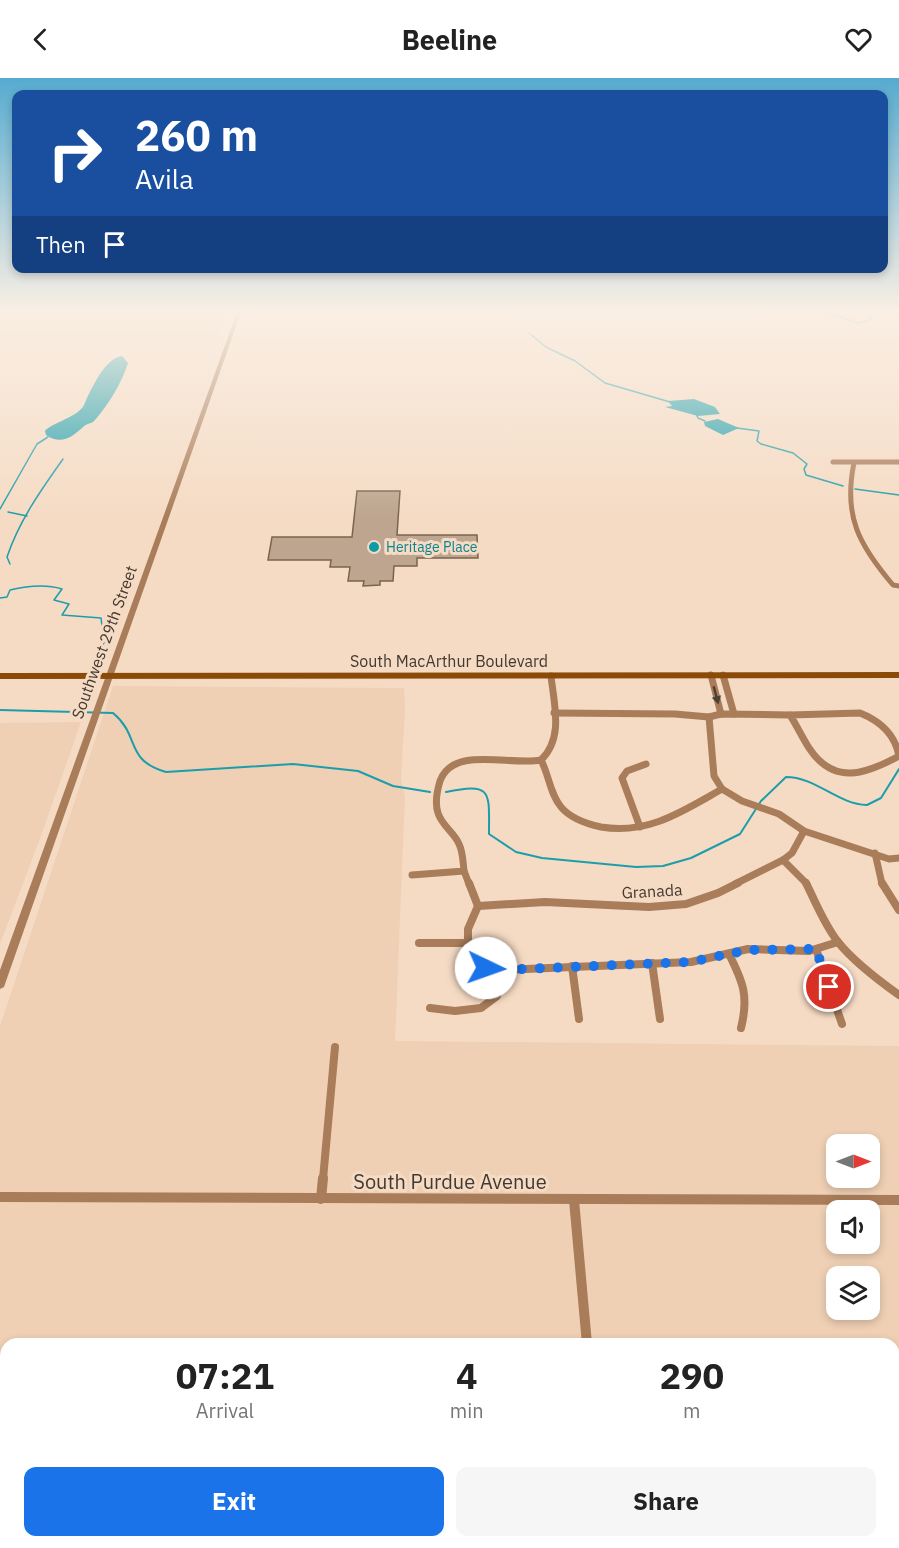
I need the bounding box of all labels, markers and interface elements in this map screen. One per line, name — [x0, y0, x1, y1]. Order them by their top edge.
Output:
text: Beeline — [402, 22, 497, 57]
icon: back — [24, 23, 57, 56]
icon: heart — [842, 23, 875, 56]
text: 260 m — [135, 108, 258, 163]
icon: right — [36, 114, 114, 192]
text: Avila — [135, 161, 194, 196]
icon: arrive — [98, 228, 131, 261]
text: Then — [36, 230, 86, 259]
place label: Heritage Place — [386, 538, 478, 556]
marker: Heritage Place — [367, 540, 381, 554]
street label: Southwest 29th Street — [67, 563, 141, 721]
street label: South MacArthur Boulevard — [350, 651, 548, 671]
one-way arrow — [712, 686, 721, 704]
street label: Granada — [621, 879, 683, 903]
position arrow — [454, 936, 518, 1000]
pin — [803, 961, 854, 1012]
icon: arrive — [812, 970, 845, 1003]
north arrow — [826, 1134, 880, 1188]
map controls — [826, 1134, 880, 1320]
street label: South Purdue Avenue — [353, 1168, 547, 1195]
button: sound — [826, 1200, 880, 1254]
button: layers — [826, 1266, 880, 1320]
text: 07:21 — [176, 1352, 274, 1399]
text: 4 — [456, 1352, 478, 1399]
text: 290 — [659, 1352, 724, 1399]
text: Arrival — [196, 1397, 254, 1424]
text: min — [450, 1397, 484, 1424]
text: m — [683, 1397, 701, 1424]
button: Exit — [24, 1467, 444, 1536]
button: Share — [456, 1467, 876, 1536]

